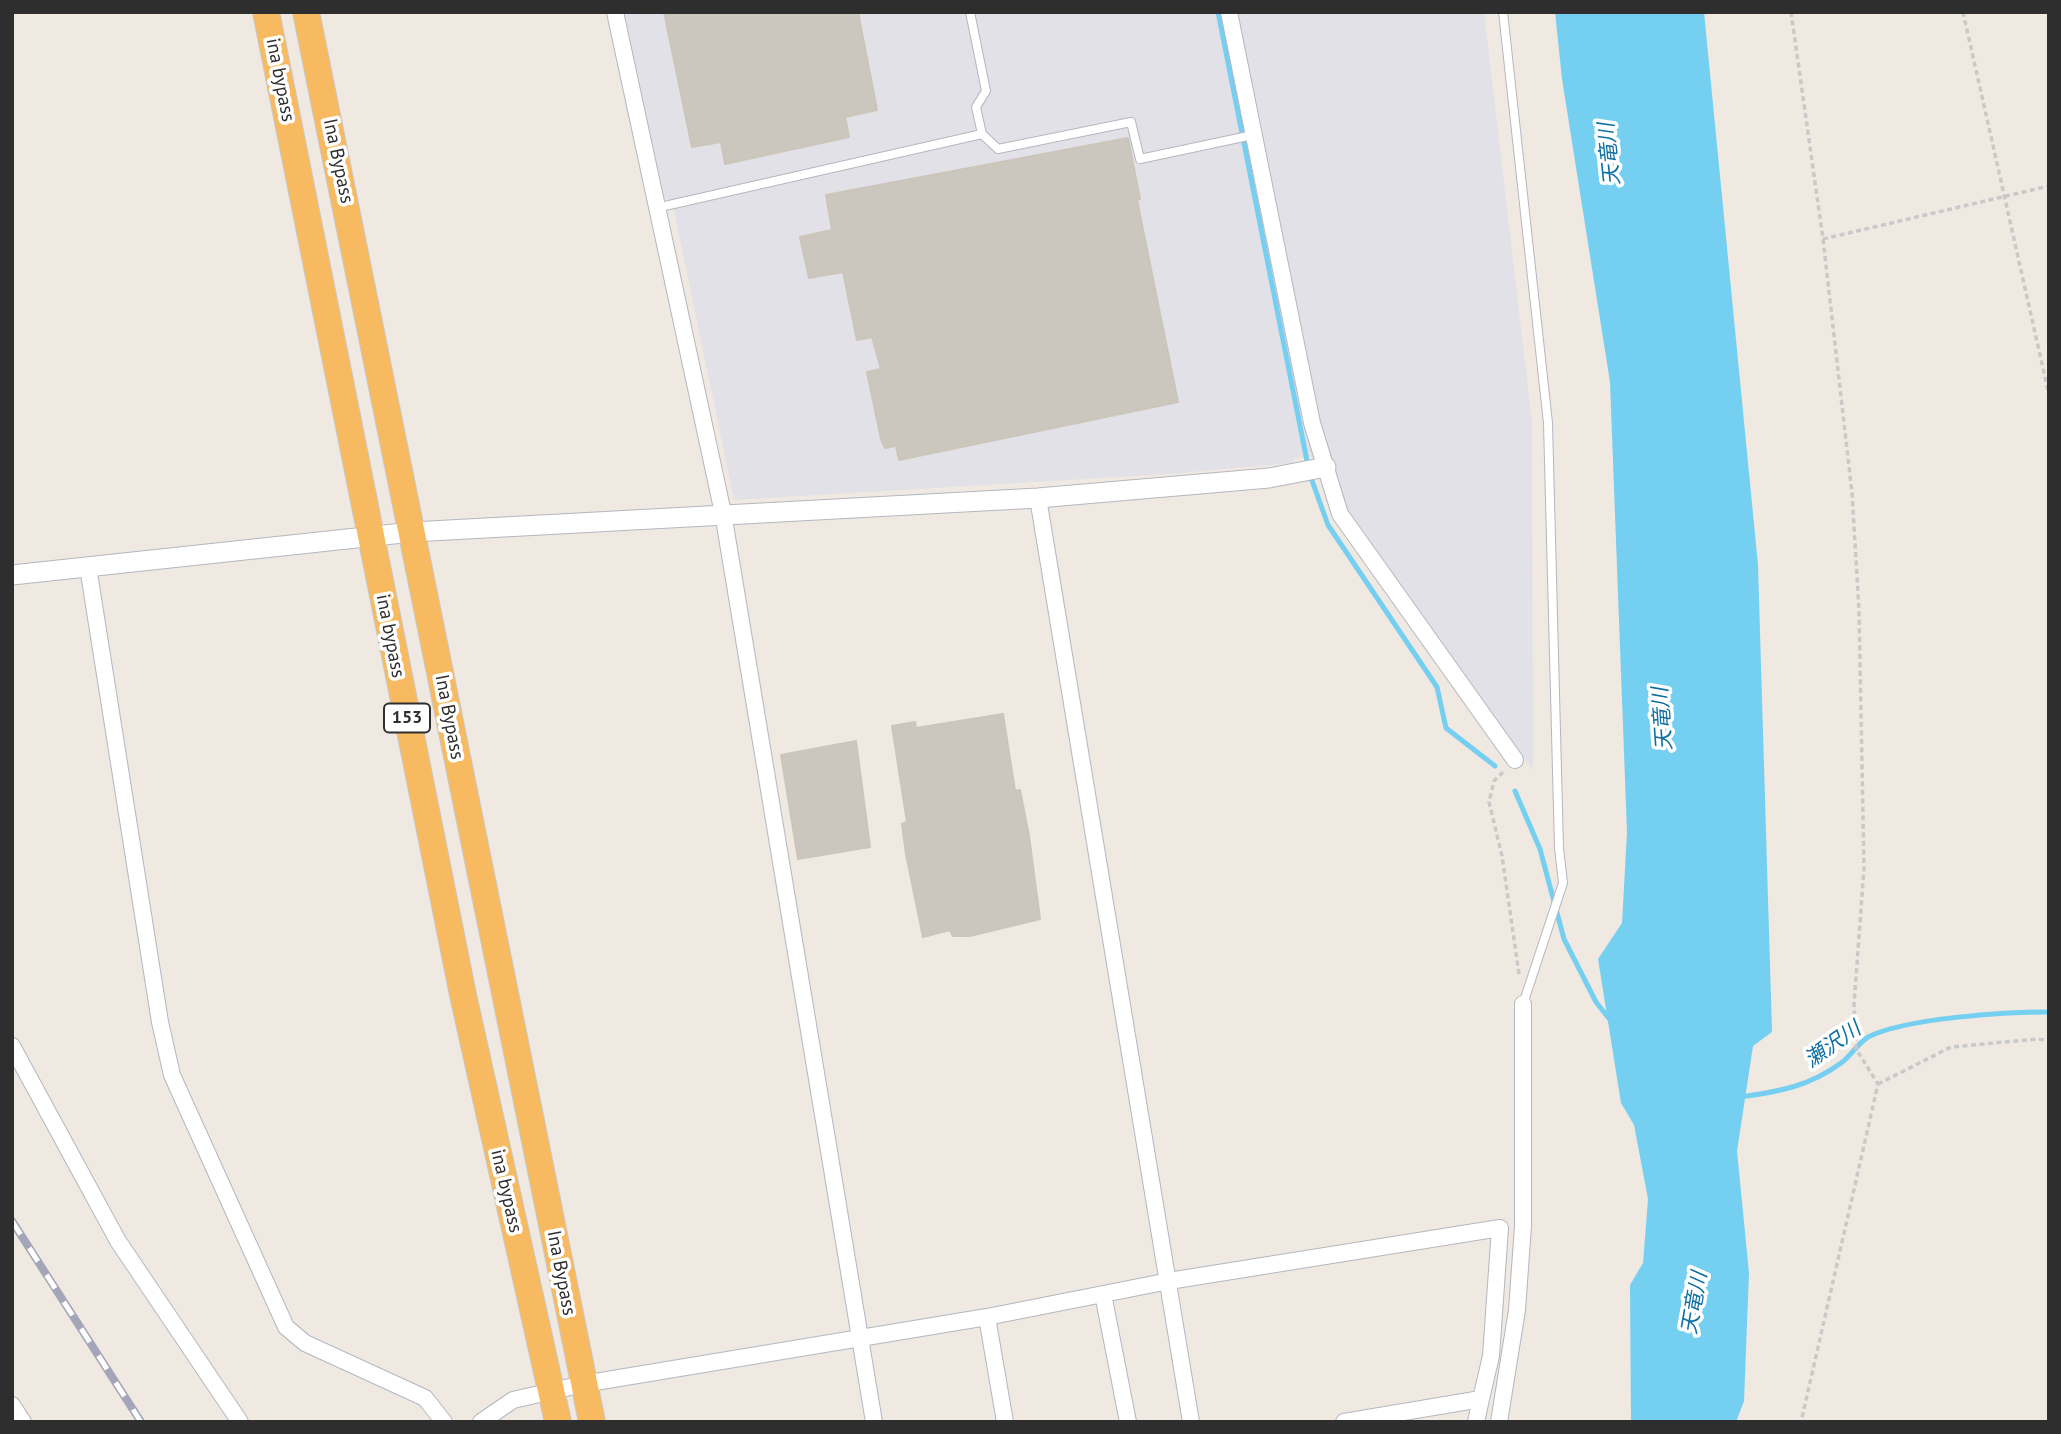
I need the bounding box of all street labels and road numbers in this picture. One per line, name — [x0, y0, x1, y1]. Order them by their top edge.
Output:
street label: ina bypass — [261, 36, 299, 124]
street label: Ina Bypass — [318, 117, 358, 205]
street label: ina bypass — [371, 592, 409, 680]
street label: Ina Bypass — [430, 673, 468, 761]
road number: 153 — [384, 704, 430, 732]
street label: ina bypass — [485, 1147, 527, 1235]
street label: Ina Bypass — [542, 1229, 580, 1317]

